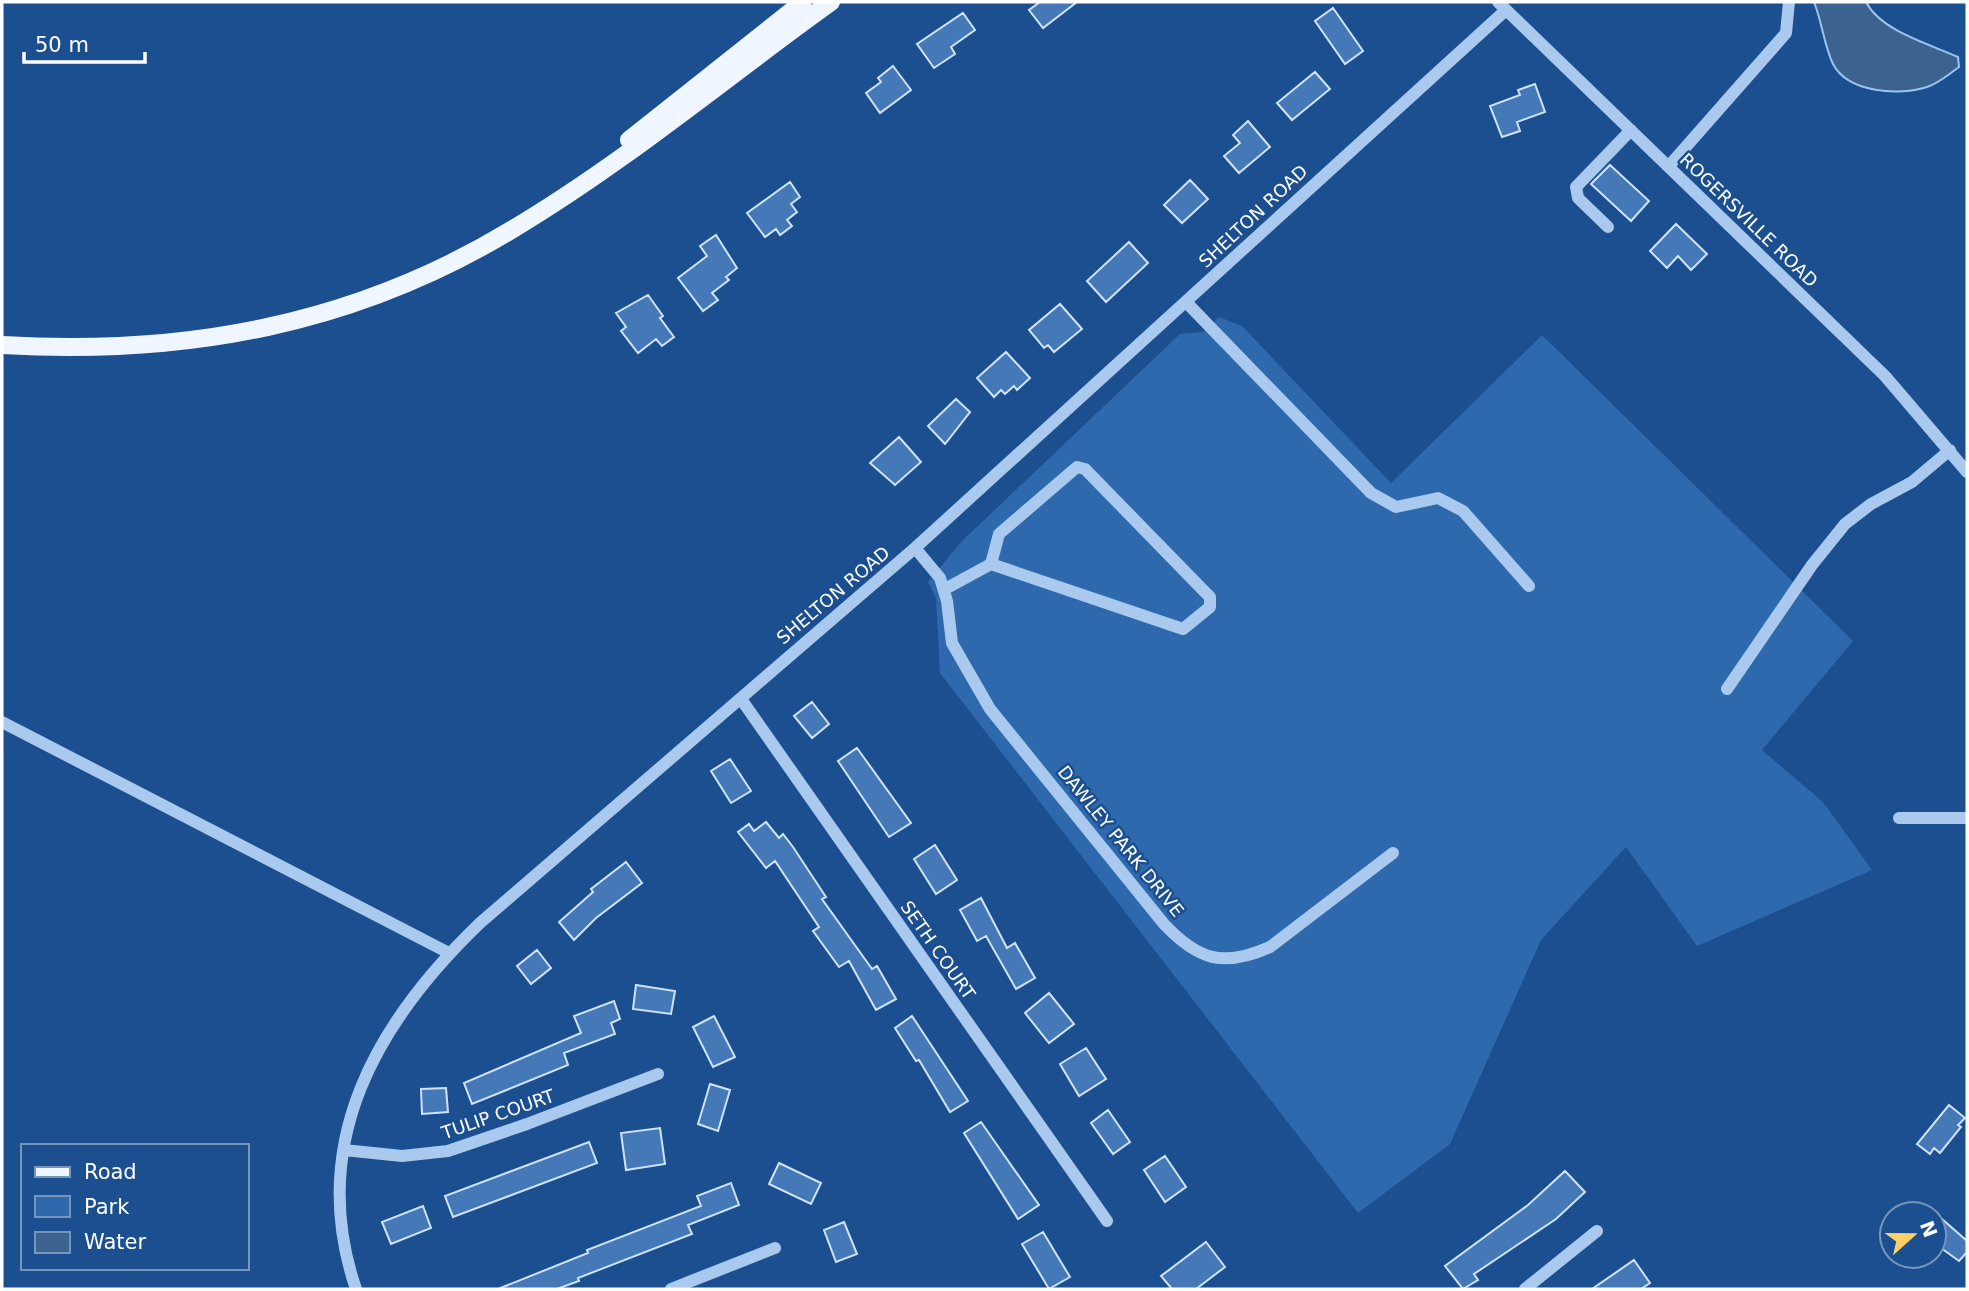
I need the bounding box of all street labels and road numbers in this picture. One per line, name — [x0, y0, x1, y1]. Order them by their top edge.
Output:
street label: ROGERSVILLE ROAD — [1676, 149, 1822, 291]
street label: SHELTON ROAD — [1194, 160, 1312, 272]
street label: SHELTON ROAD — [772, 542, 894, 648]
street label: DAWLEY PARK DRIVE — [1054, 761, 1188, 921]
street label: SETH COURT — [896, 897, 980, 1004]
street label: TULIP COURT — [438, 1085, 558, 1143]

